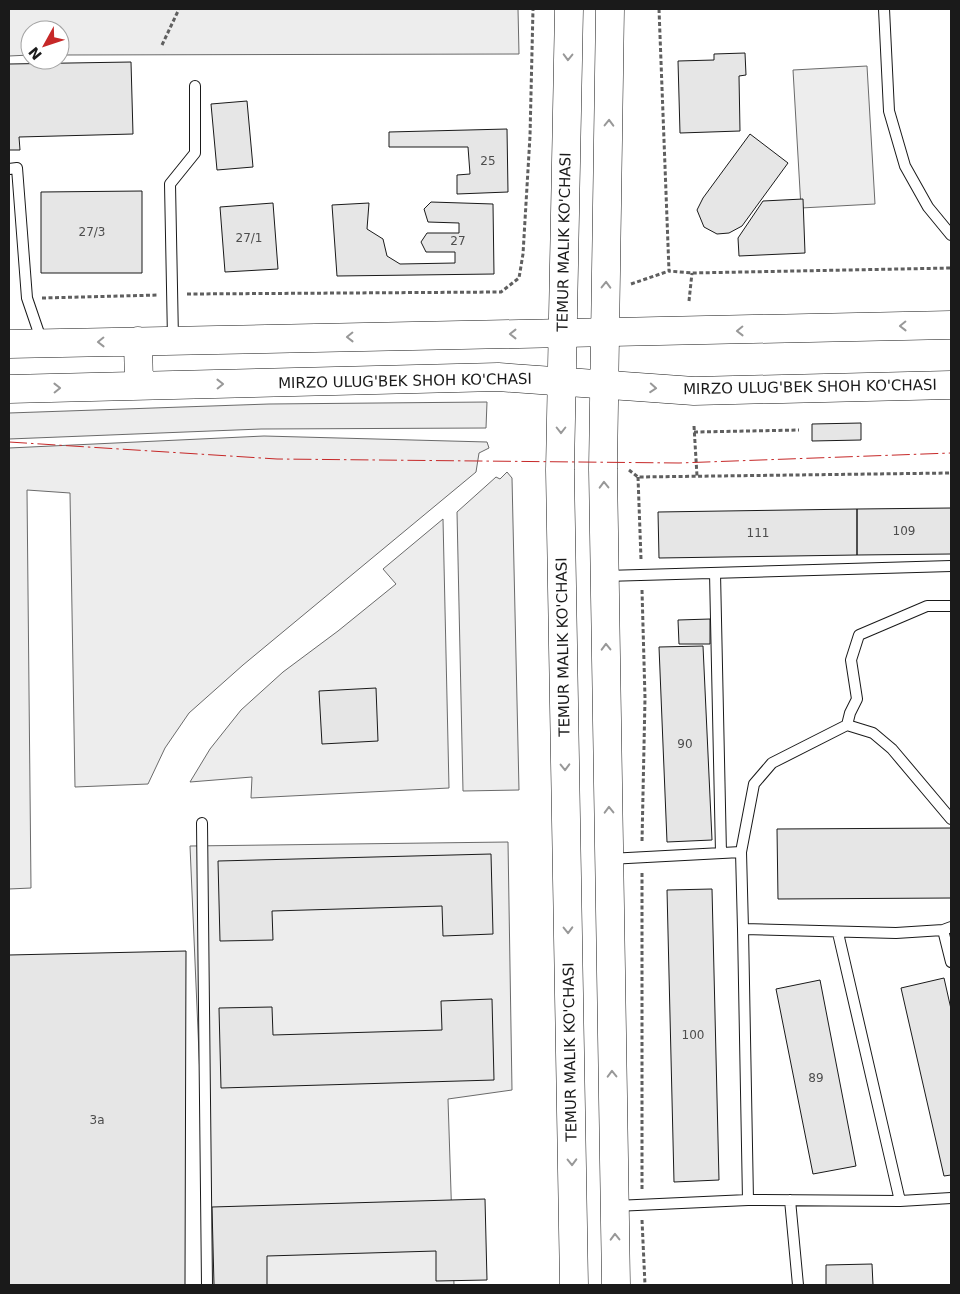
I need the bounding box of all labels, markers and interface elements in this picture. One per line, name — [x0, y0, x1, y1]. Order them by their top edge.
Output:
north arrow — [20, 20, 70, 70]
text: N — [25, 44, 45, 63]
one-way arrow — [563, 54, 574, 62]
one-way arrow — [604, 119, 614, 126]
street label: TEMUR MALIK KO'CHASI — [553, 152, 575, 333]
house number: 25 — [480, 154, 496, 168]
house number: 27/3 — [79, 225, 105, 239]
house number: 27/1 — [236, 231, 262, 245]
house number: 27 — [450, 234, 466, 248]
one-way arrow — [601, 281, 612, 289]
one-way arrow — [898, 321, 906, 332]
one-way arrow — [736, 325, 744, 336]
one-way arrow — [509, 329, 516, 339]
one-way arrow — [346, 332, 354, 342]
one-way arrow — [96, 337, 104, 347]
street label: MIRZO ULUG'BEK SHOH KO'CHASI — [278, 370, 532, 392]
street label: MIRZO ULUG'BEK SHOH KO'CHASI — [683, 376, 937, 398]
one-way arrow — [216, 378, 224, 389]
one-way arrow — [54, 382, 62, 393]
one-way arrow — [650, 382, 658, 393]
one-way arrow — [556, 426, 566, 434]
one-way arrow — [598, 481, 609, 489]
house number: 109 — [893, 524, 915, 538]
house number: 111 — [747, 526, 769, 540]
street label: TEMUR MALIK KO'CHASI — [552, 557, 574, 738]
one-way arrow — [601, 643, 611, 651]
house number: 90 — [677, 737, 693, 751]
one-way arrow — [560, 764, 571, 772]
one-way arrow — [603, 806, 614, 814]
one-way arrow — [563, 926, 573, 934]
street label: TEMUR MALIK KO'CHASI — [559, 962, 581, 1143]
house number: 100 — [682, 1028, 704, 1042]
one-way arrow — [607, 1070, 618, 1078]
house number: 89 — [808, 1071, 824, 1085]
house number: 3а — [90, 1113, 105, 1127]
one-way arrow — [567, 1159, 577, 1167]
one-way arrow — [610, 1232, 620, 1240]

